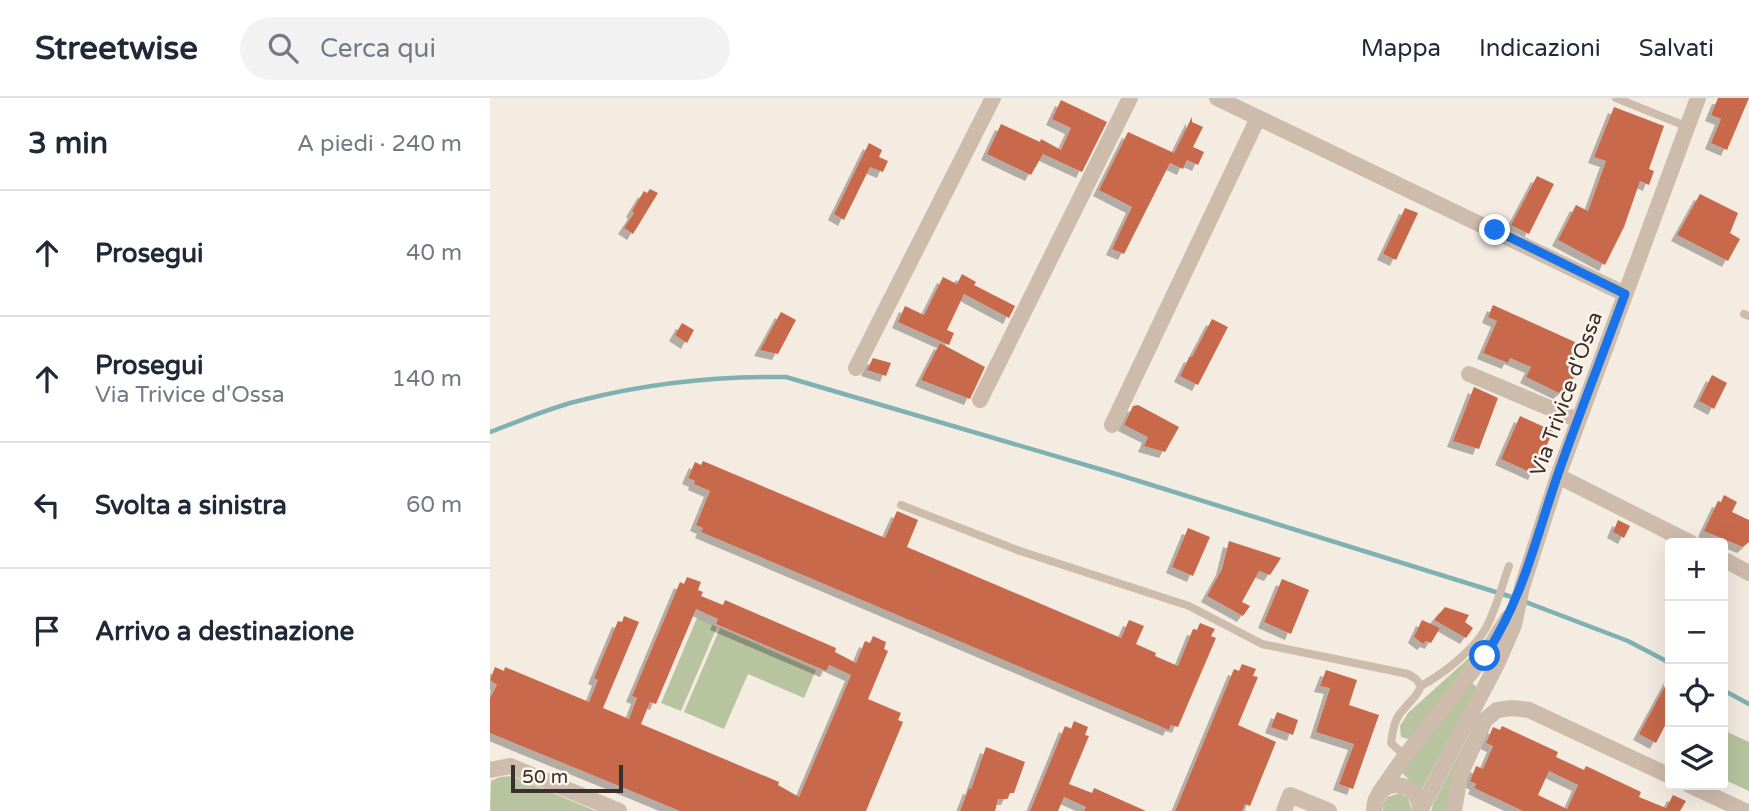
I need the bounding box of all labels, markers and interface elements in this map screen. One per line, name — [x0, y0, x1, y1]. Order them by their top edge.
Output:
search box — [240, 17, 730, 80]
text: Streetwise — [35, 29, 198, 68]
icon: search — [264, 29, 302, 67]
text: Cerca qui — [320, 33, 436, 64]
text: Mappa — [1361, 34, 1441, 63]
text: Indicazioni — [1479, 34, 1601, 63]
text: Salvati — [1639, 34, 1714, 63]
text: 3 min — [28, 125, 108, 162]
text: A piedi · 240 m — [297, 130, 462, 158]
route end — [1479, 214, 1510, 245]
icon: ahead — [28, 234, 66, 272]
text: Prosegui — [95, 238, 204, 269]
text: 40 m — [406, 239, 462, 267]
street label: Via Trivice d'Ossa — [1525, 308, 1608, 480]
text: Prosegui — [95, 350, 204, 381]
icon: ahead — [28, 360, 66, 398]
text: 140 m — [392, 365, 462, 393]
text: Via Trivice d'Ossa — [95, 381, 285, 409]
icon: left — [28, 486, 66, 524]
text: Svolta a sinistra — [95, 490, 287, 521]
text: 60 m — [406, 491, 462, 519]
map controls — [1665, 538, 1728, 790]
button: + — [1665, 538, 1728, 601]
button: − — [1665, 601, 1728, 664]
icon: arrive — [28, 612, 66, 650]
text: Arrivo a destinazione — [95, 616, 354, 647]
route start — [1469, 640, 1500, 671]
button: locate — [1665, 664, 1728, 727]
button: layers — [1665, 727, 1728, 790]
scale bar — [511, 762, 623, 794]
text: 50 m — [522, 766, 568, 788]

